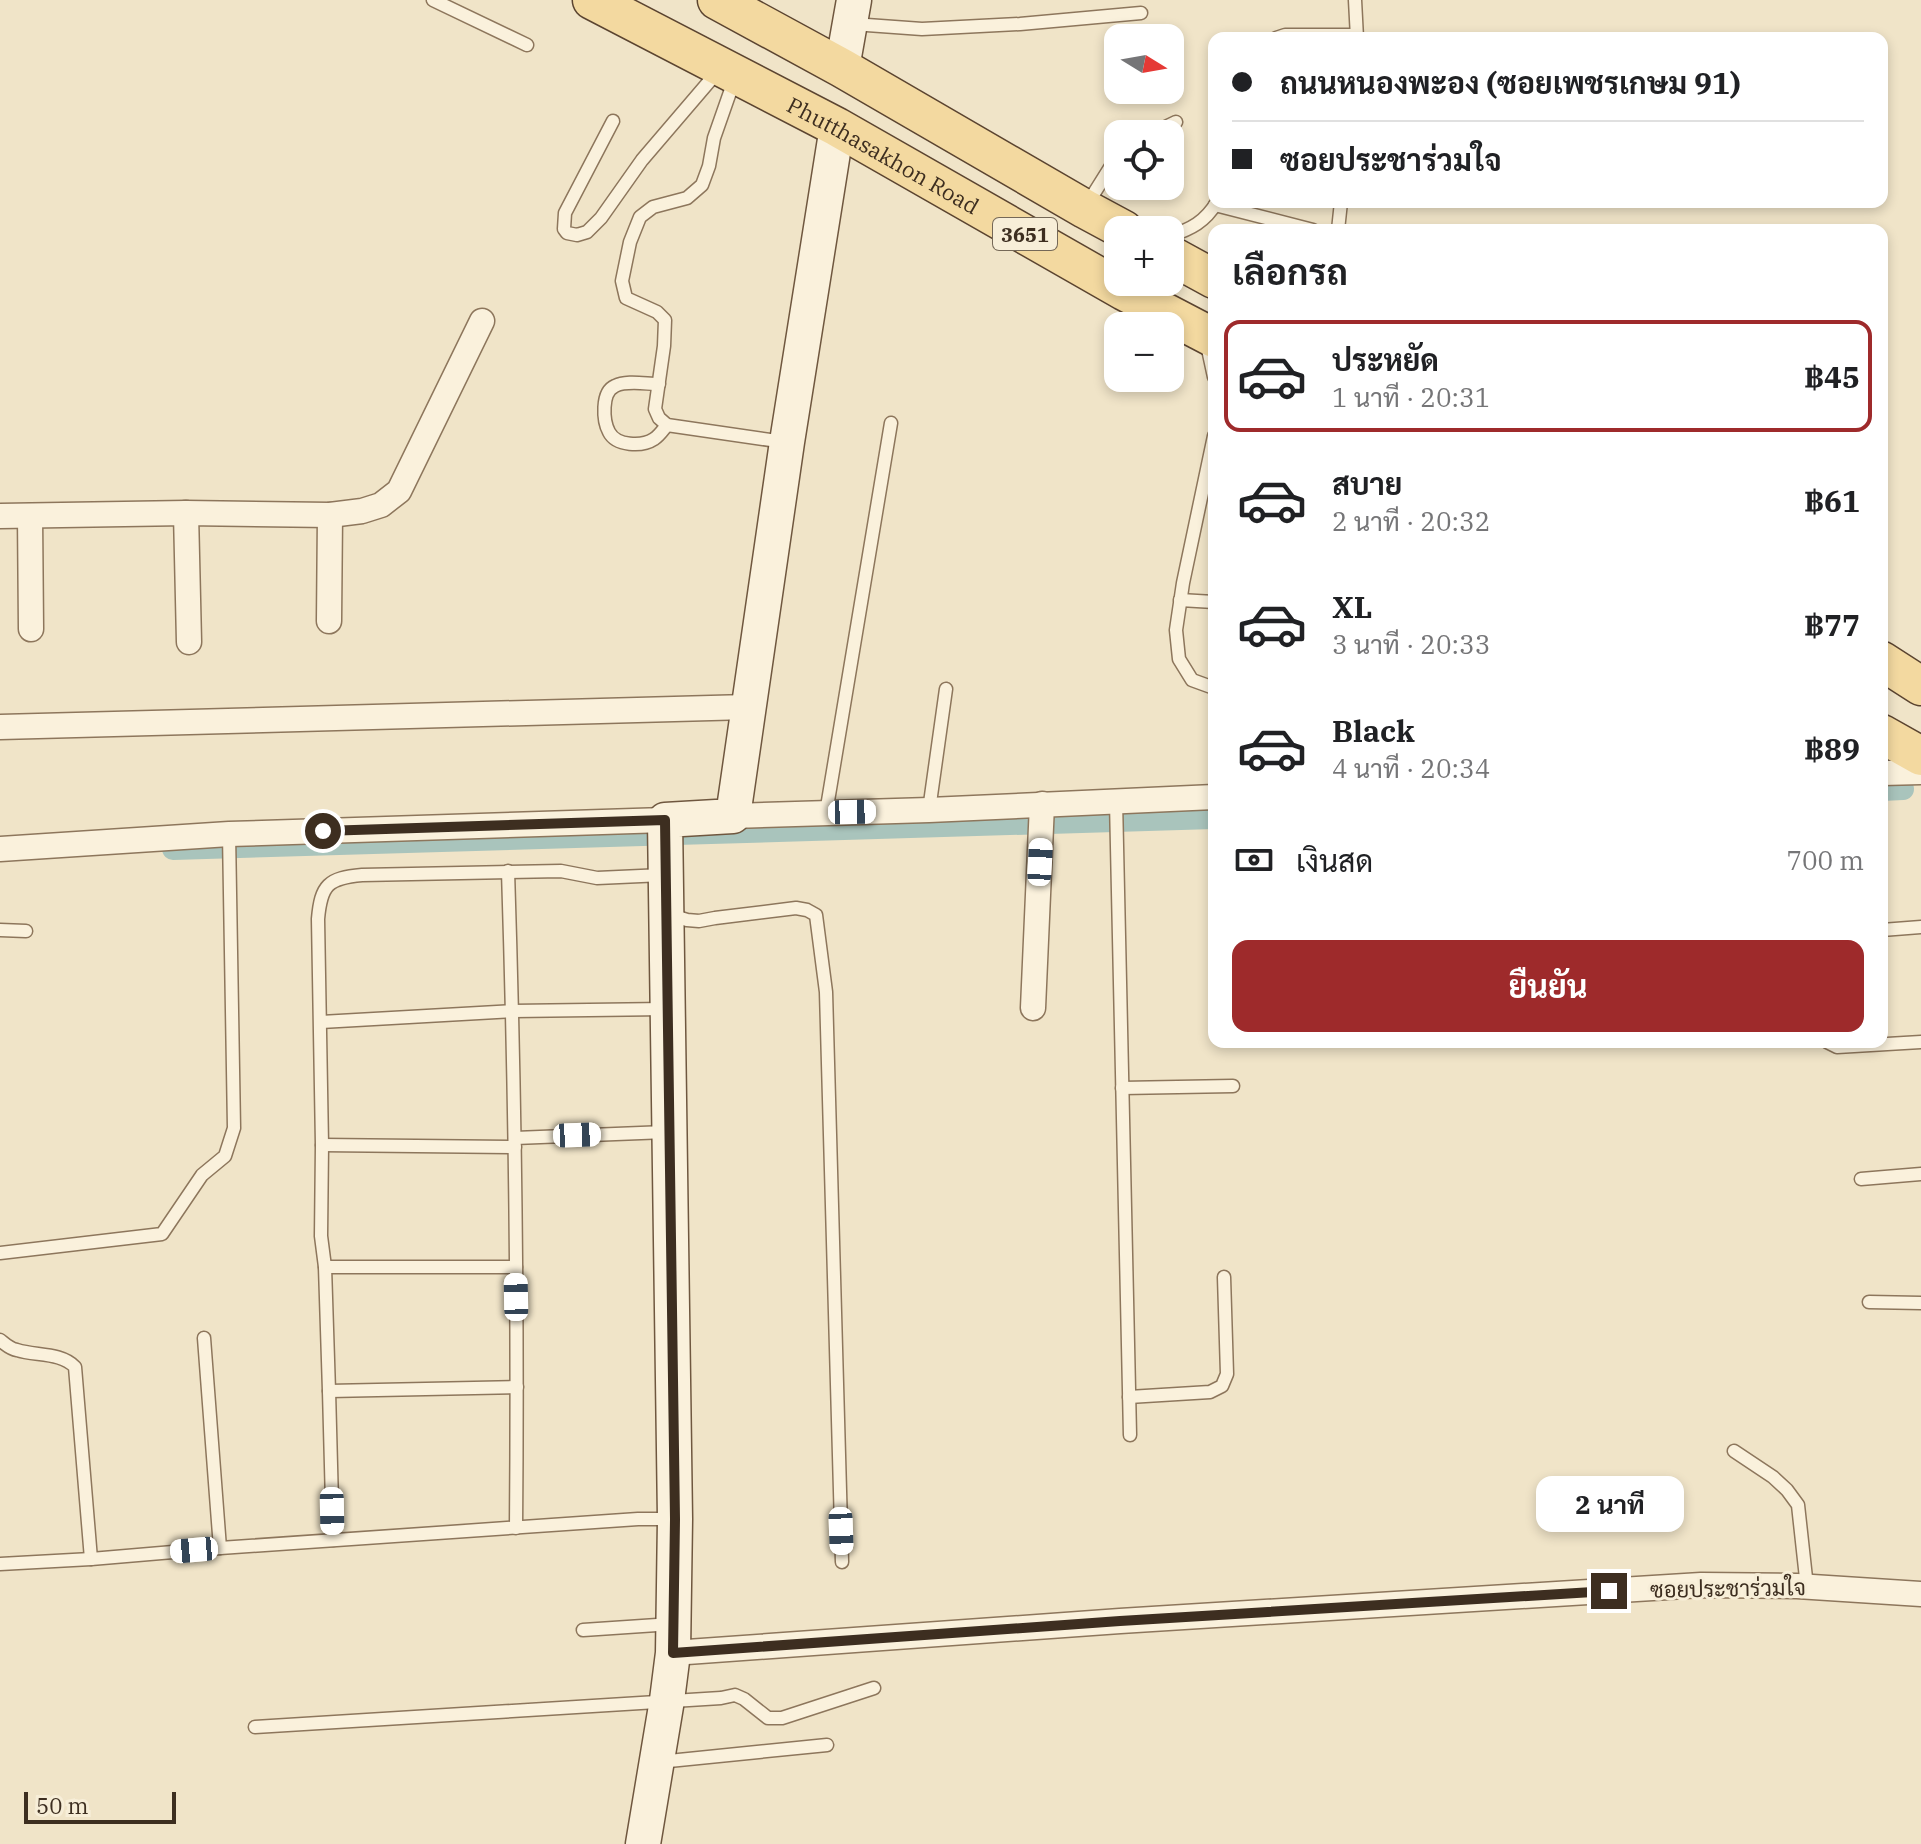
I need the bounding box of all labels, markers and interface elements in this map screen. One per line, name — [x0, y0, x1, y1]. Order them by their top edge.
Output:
north arrow — [1104, 24, 1184, 104]
map controls — [1104, 24, 1184, 392]
text: ถนนหนองพะอง (ซอยเพชรเกษม 91) — [1280, 63, 1741, 102]
street label: Phutthasakhon Road — [783, 89, 985, 220]
button: locate — [1104, 120, 1184, 200]
text: ซอยประชาร่วมใจ — [1280, 140, 1502, 179]
button: + — [1104, 216, 1184, 296]
road number: 3651 — [993, 218, 1057, 250]
text: เลือกรถ — [1232, 248, 1348, 295]
button: − — [1104, 312, 1184, 392]
icon: car — [1236, 340, 1308, 412]
text: ประหยัด — [1332, 340, 1439, 379]
text: ฿45 — [1804, 357, 1860, 396]
text: 1 นาที · 20:31 — [1332, 380, 1490, 414]
icon: car — [1236, 464, 1308, 536]
text: สบาย — [1332, 464, 1402, 503]
text: ฿61 — [1804, 481, 1860, 520]
text: 2 นาที · 20:32 — [1332, 504, 1490, 538]
text: XL — [1332, 587, 1372, 626]
icon: car — [1236, 588, 1308, 660]
text: ฿77 — [1804, 605, 1860, 644]
text: 3 นาที · 20:33 — [1332, 627, 1490, 661]
text: Black — [1332, 711, 1415, 750]
icon: car — [1236, 712, 1308, 784]
text: ฿89 — [1804, 729, 1860, 768]
text: 4 นาที · 20:34 — [1332, 751, 1490, 785]
car — [828, 800, 876, 824]
route start — [305, 813, 341, 849]
car — [1027, 837, 1053, 887]
icon: cash — [1232, 838, 1276, 882]
text: เงินสด — [1296, 841, 1373, 880]
text: 700 m — [1786, 843, 1864, 877]
button: ยืนยัน — [1232, 940, 1864, 1032]
car — [553, 1122, 601, 1148]
car — [504, 1273, 528, 1321]
callout: 2 นาที — [1535, 1475, 1683, 1531]
car — [320, 1487, 344, 1535]
text: 2 นาที — [1575, 1487, 1645, 1521]
car — [828, 1507, 854, 1555]
car — [169, 1536, 219, 1564]
street label: ซอยประชาร่วมใจ — [1650, 1572, 1806, 1604]
route end — [1591, 1573, 1627, 1609]
scale bar — [24, 1788, 176, 1824]
text: 50 m — [36, 1791, 88, 1820]

